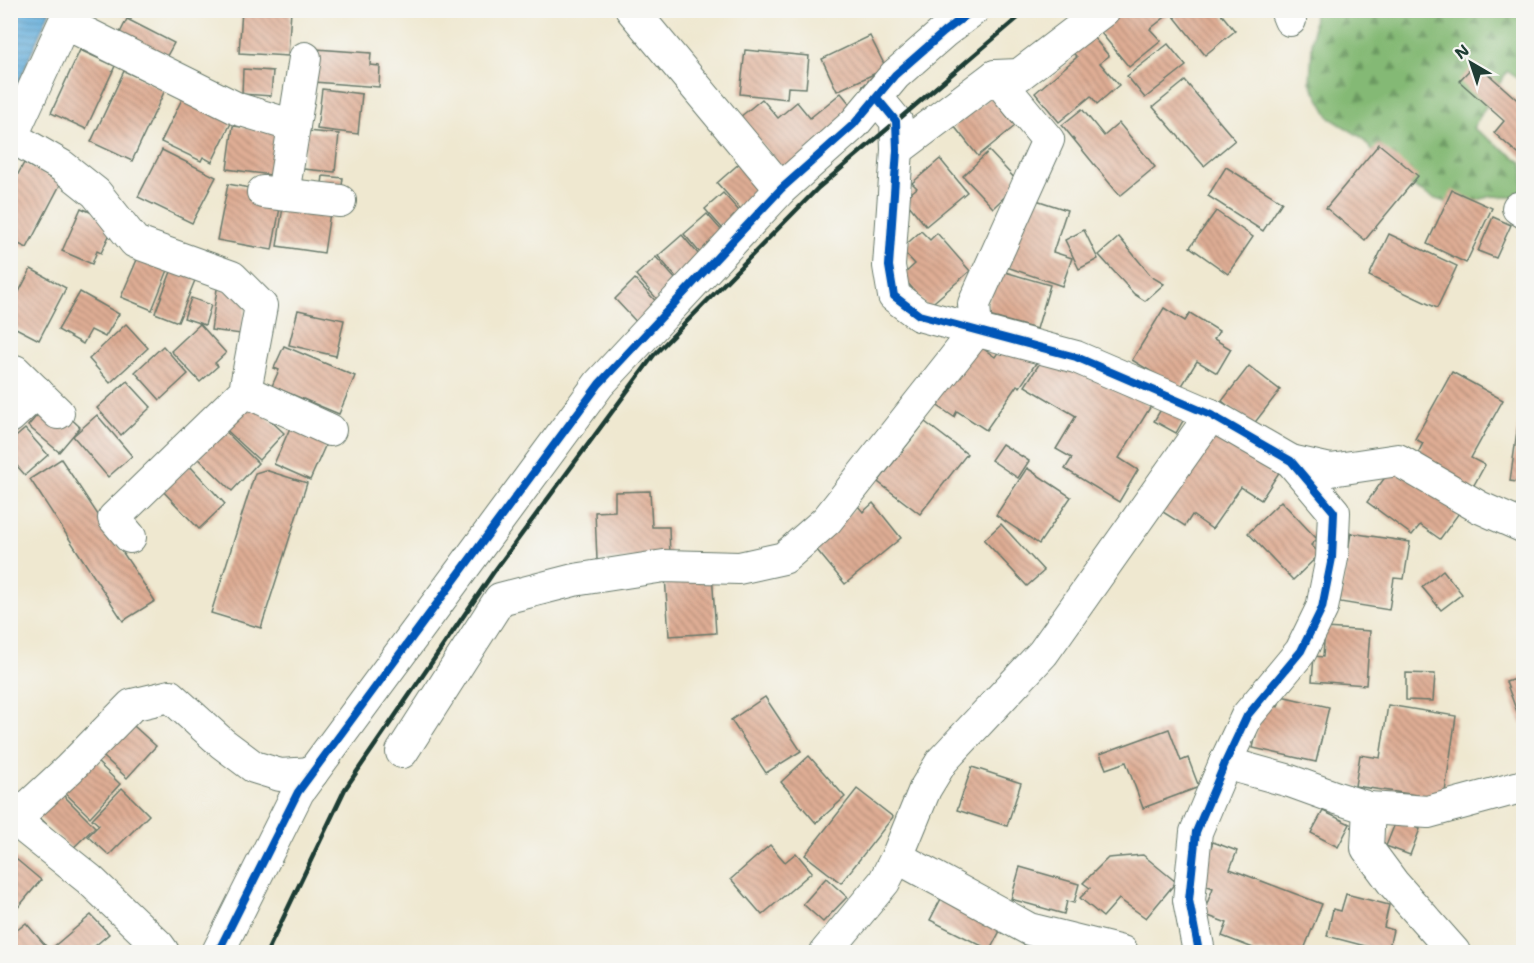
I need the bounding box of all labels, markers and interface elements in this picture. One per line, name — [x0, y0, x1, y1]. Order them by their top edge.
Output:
north arrow — [1441, 33, 1501, 93]
text: N — [1450, 40, 1473, 64]

